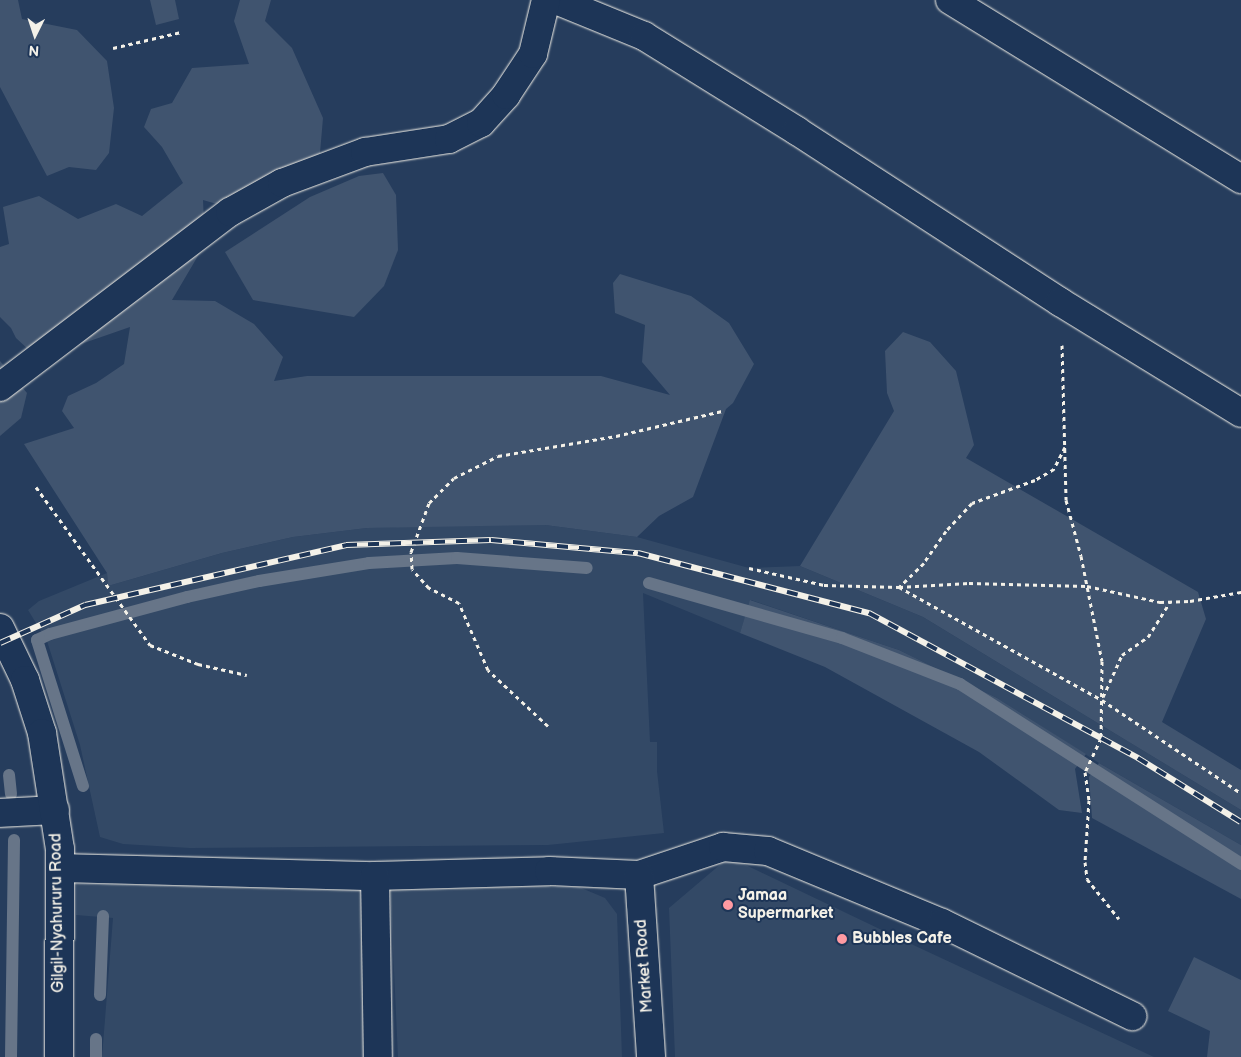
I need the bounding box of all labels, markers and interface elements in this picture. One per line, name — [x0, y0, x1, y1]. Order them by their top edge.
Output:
north arrow — [10, 10, 60, 60]
text: N — [28, 42, 40, 59]
street label: Gilgil-Nyahururu Road — [47, 833, 69, 993]
place label: Jamaa Supermarket — [738, 886, 833, 924]
marker: Jamaa Supermarket — [722, 899, 734, 911]
street label: Market Road — [632, 919, 658, 1013]
place label: Bubbles Cafe — [852, 929, 952, 949]
marker: Bubbles Cafe — [836, 933, 848, 945]

